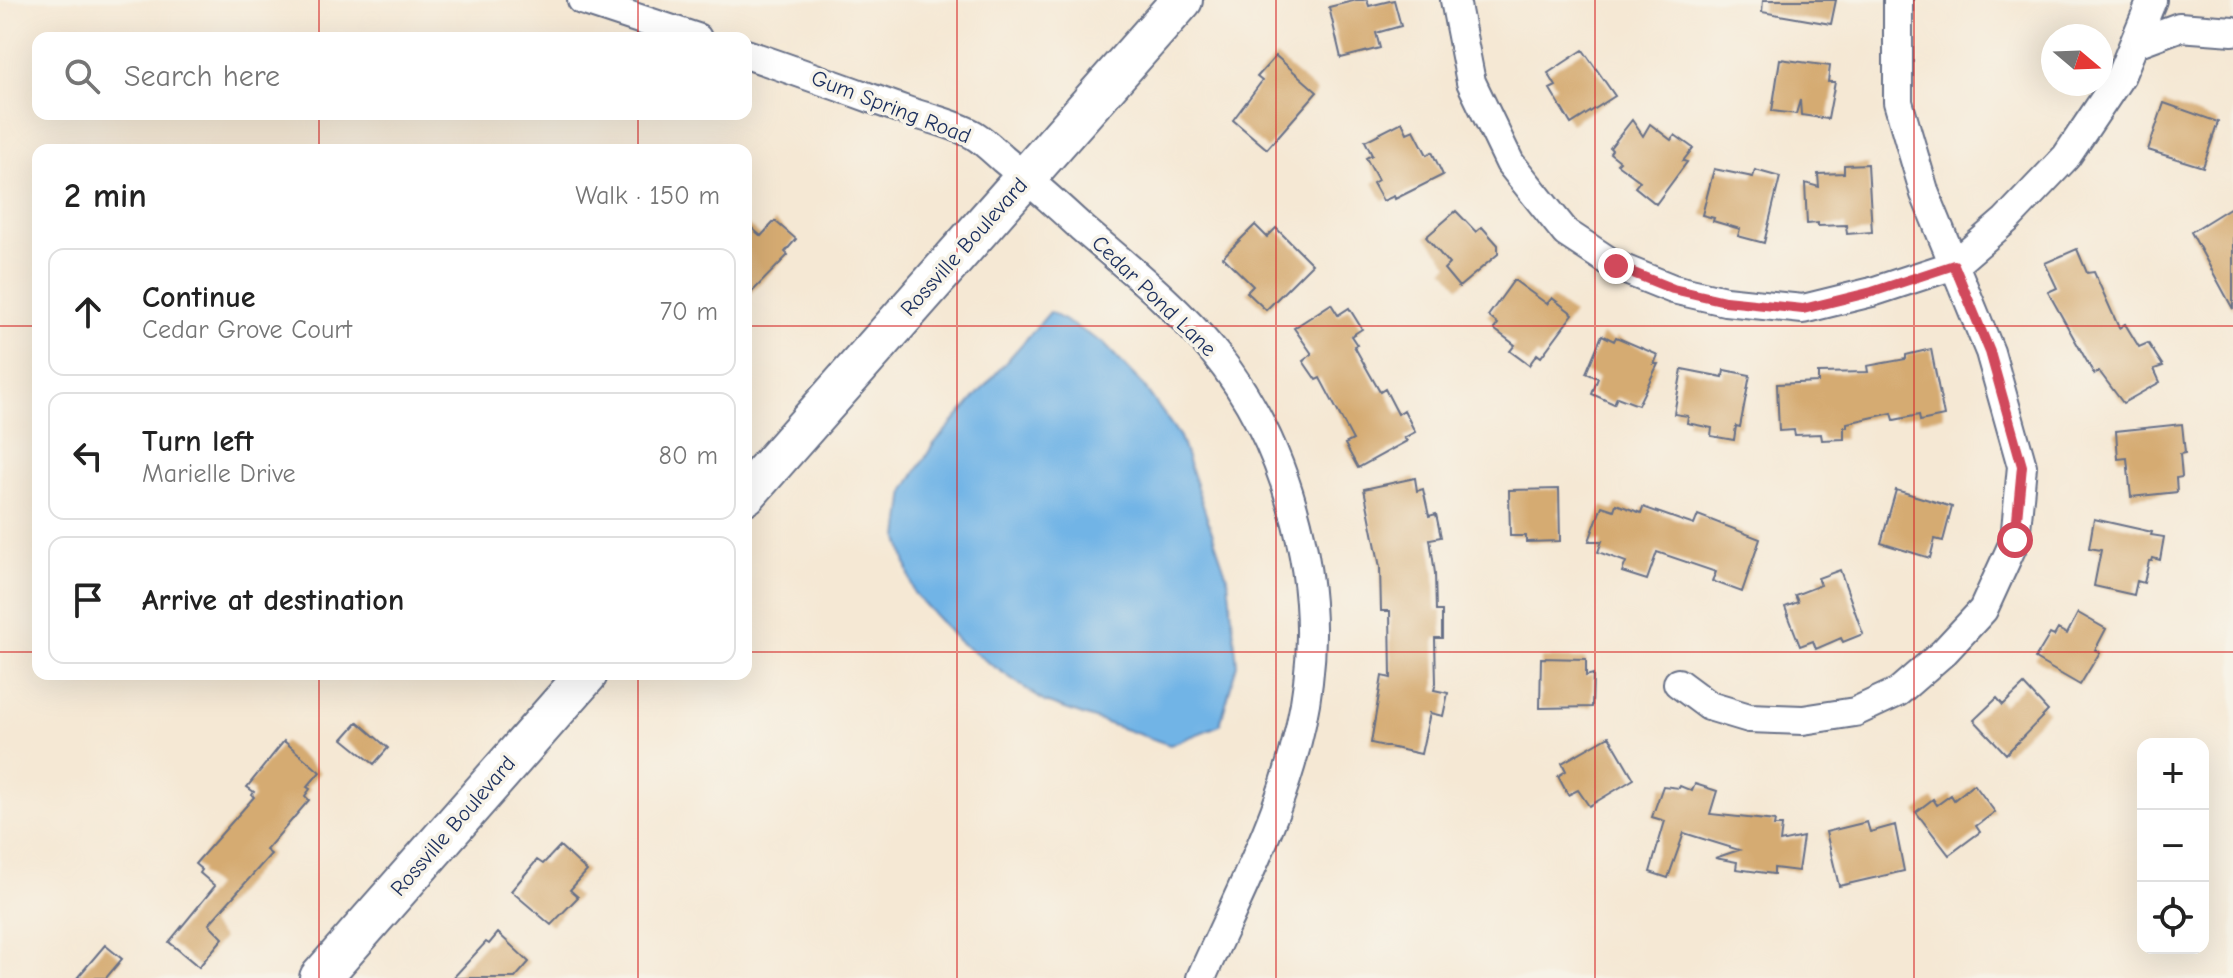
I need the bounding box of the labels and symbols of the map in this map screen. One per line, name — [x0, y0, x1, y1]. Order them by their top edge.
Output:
north arrow — [2041, 24, 2113, 96]
street label: Gum Spring Road — [808, 65, 974, 149]
street label: Rossville Boulevard — [895, 173, 1033, 321]
street label: Cedar Pond Lane — [1086, 230, 1222, 362]
route end — [1598, 248, 1634, 284]
route start — [1997, 522, 2033, 558]
street label: Rossville Boulevard — [385, 751, 521, 901]

